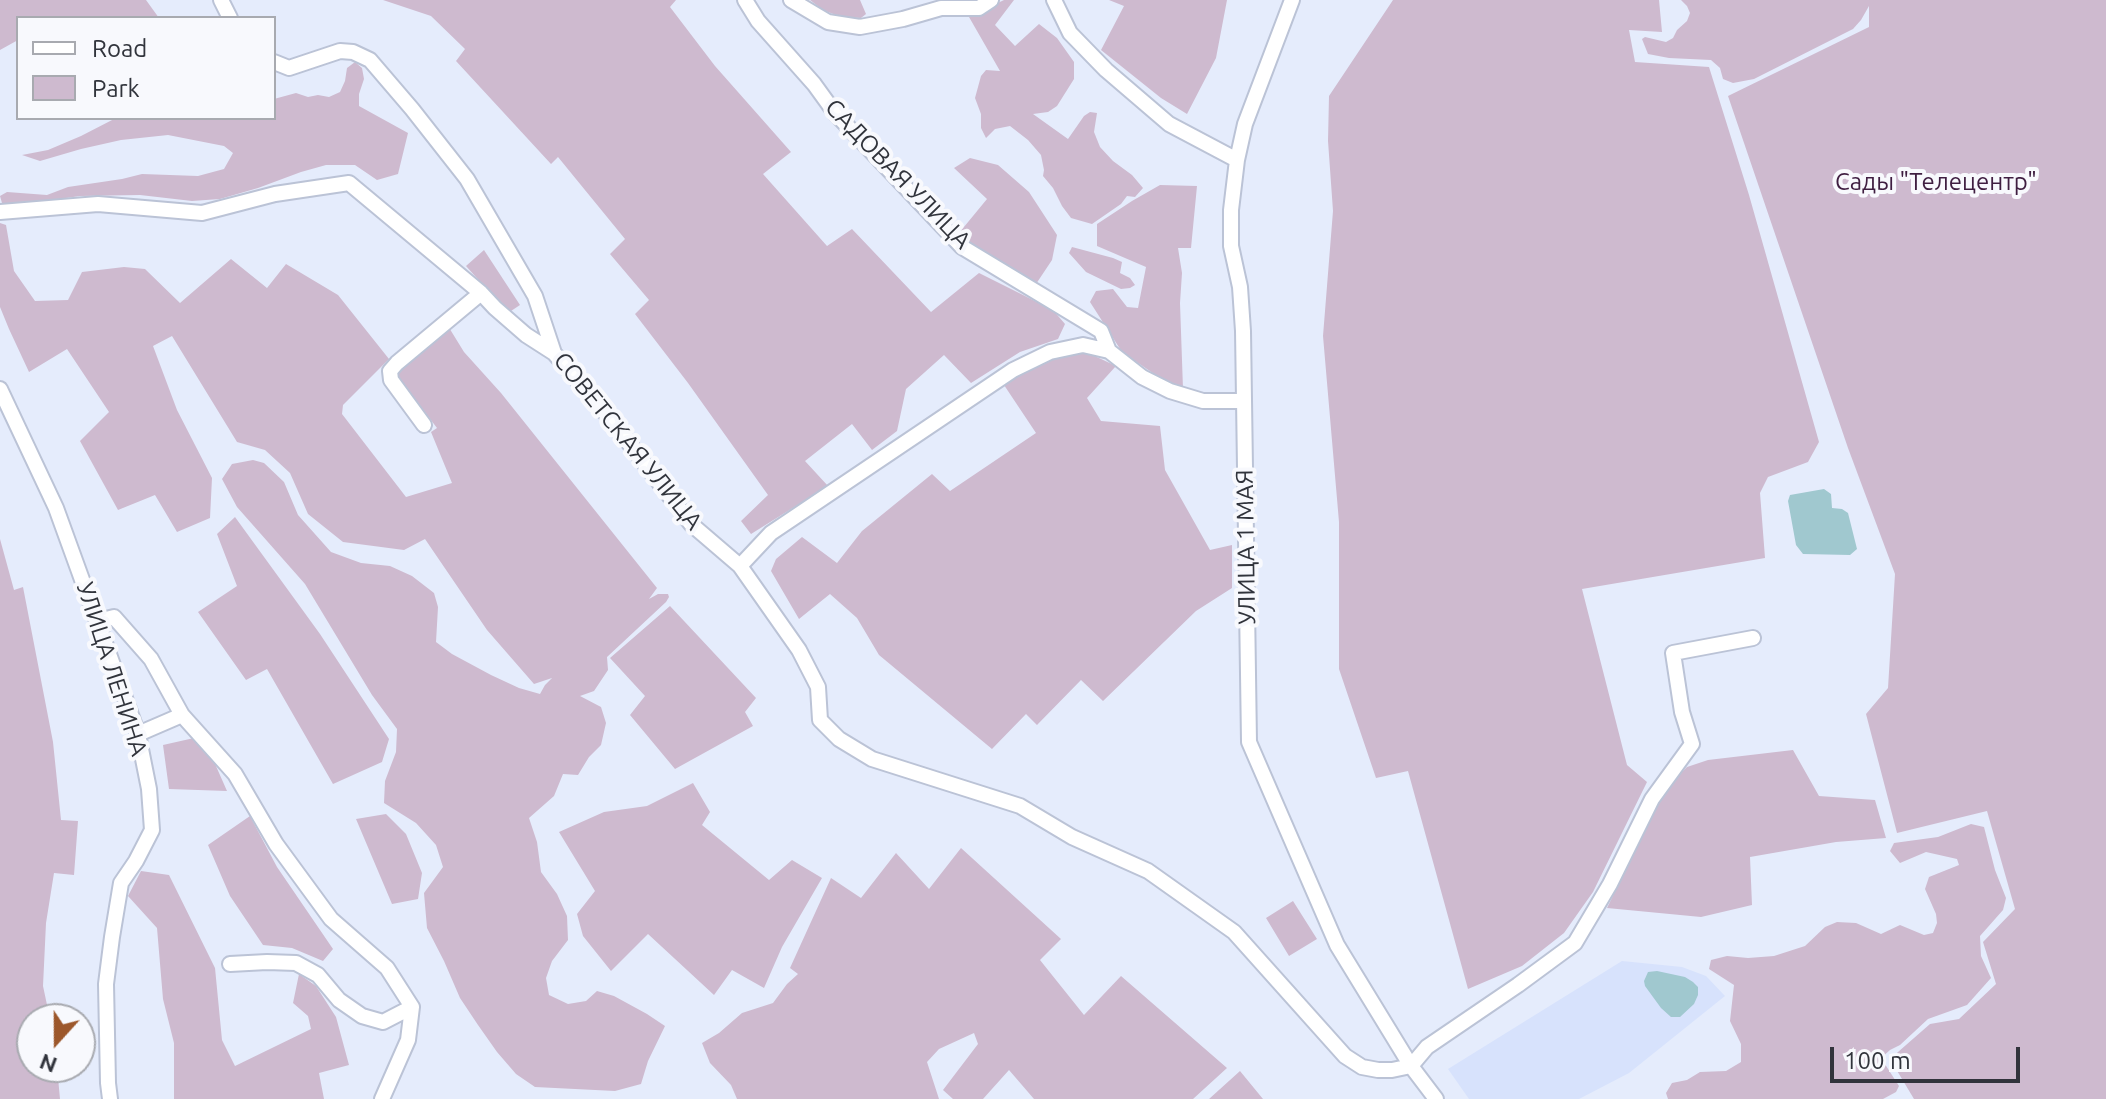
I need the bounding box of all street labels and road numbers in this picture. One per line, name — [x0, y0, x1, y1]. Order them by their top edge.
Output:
street label: САДОВАЯ УЛИЦА — [819, 93, 977, 255]
street label: СОВЕТСКАЯ УЛИЦА — [547, 346, 709, 536]
street label: УЛИЦА 1 МАЯ — [1230, 469, 1262, 625]
street label: УЛИЦА ЛЕНИНА — [70, 579, 154, 759]

